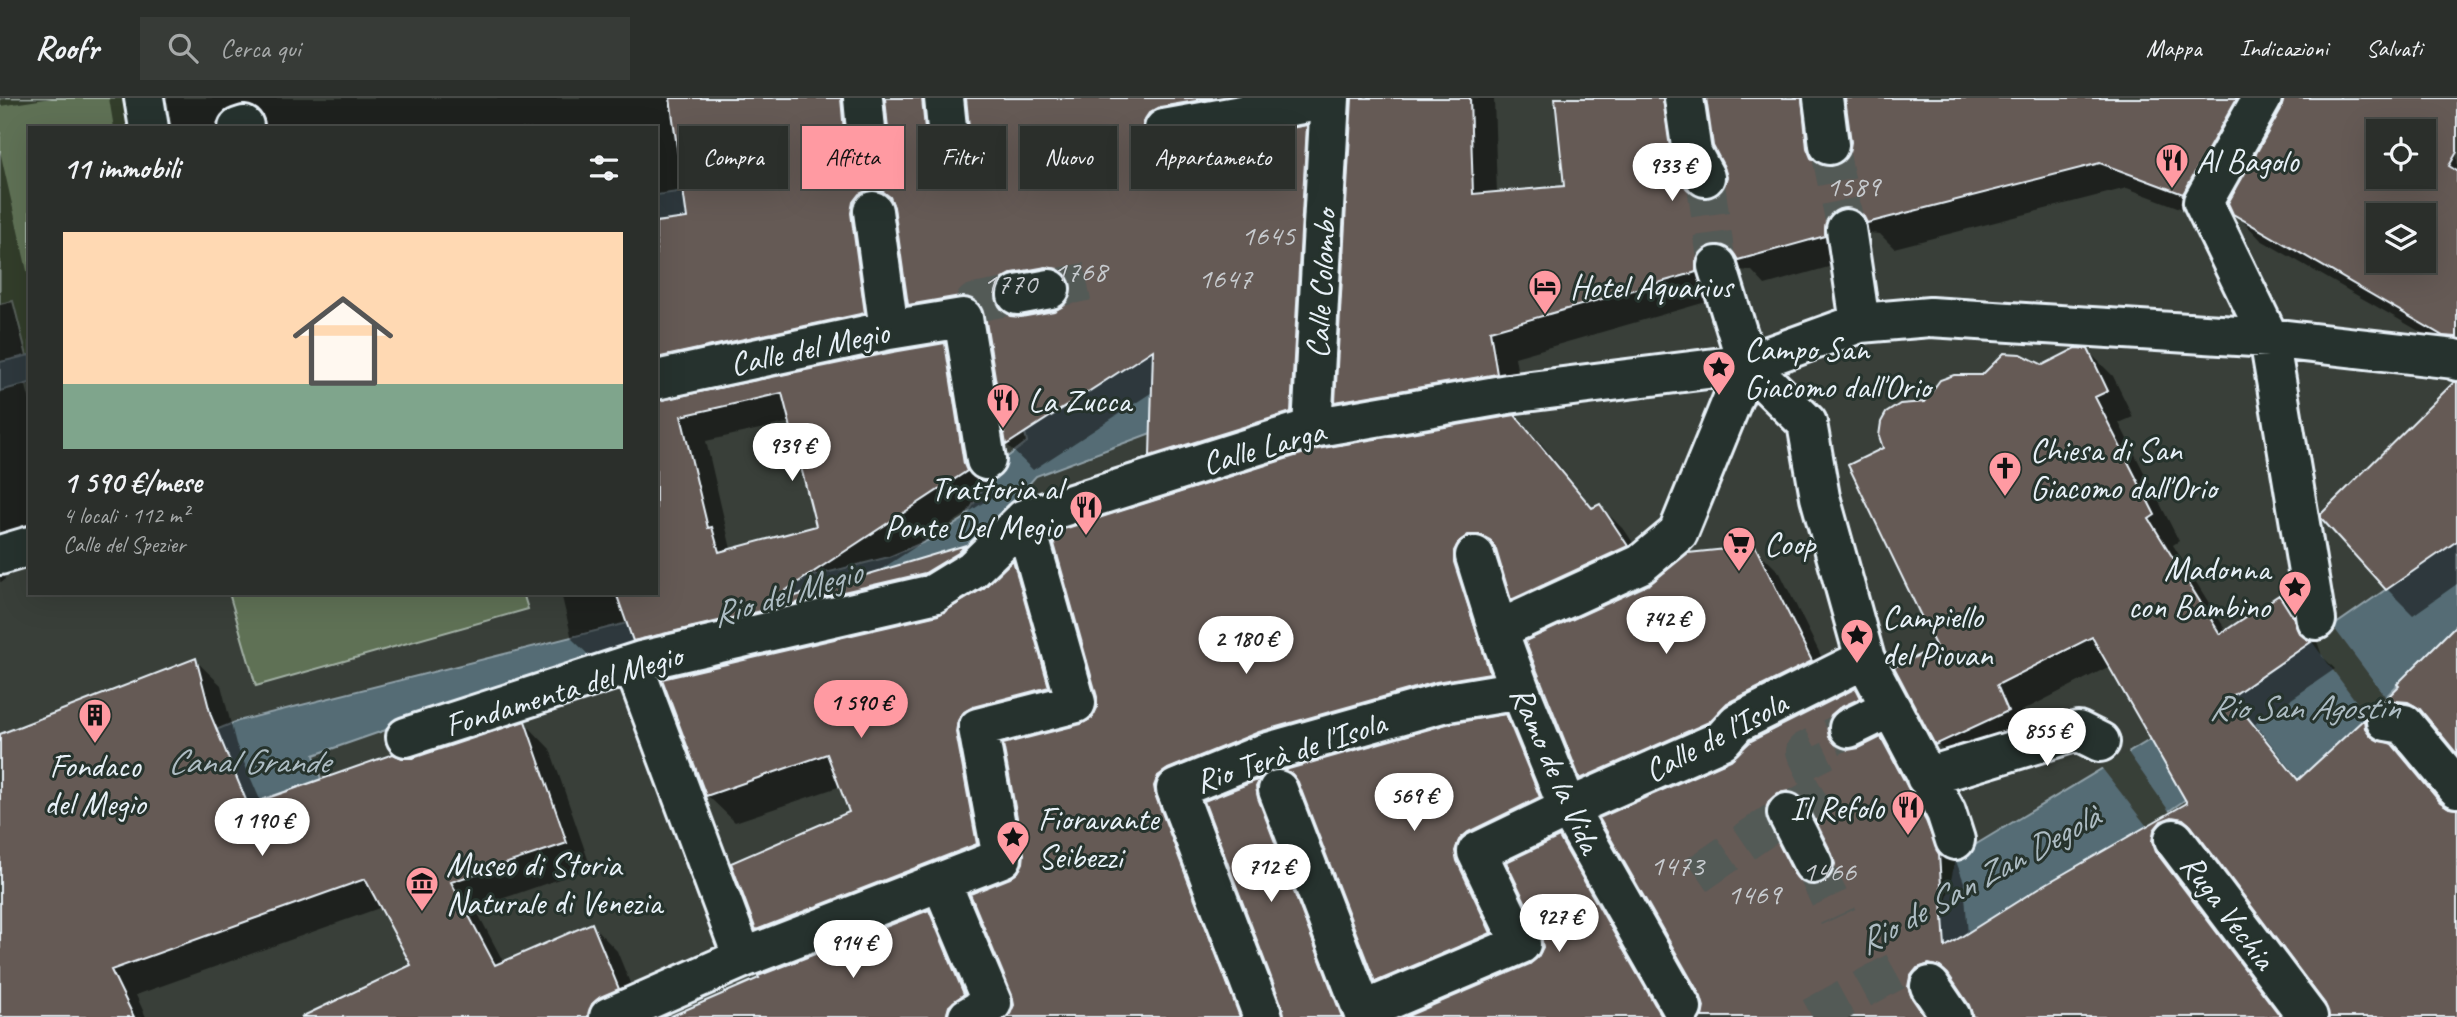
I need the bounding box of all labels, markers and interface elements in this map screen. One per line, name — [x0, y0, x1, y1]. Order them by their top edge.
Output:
search box — [140, 17, 630, 80]
text: Roofr — [35, 27, 98, 69]
icon: search — [164, 29, 202, 67]
text: Cerca qui — [220, 32, 301, 65]
text: Mappa — [2146, 33, 2202, 63]
text: Indicazioni — [2240, 33, 2328, 63]
text: Salvati — [2366, 33, 2422, 63]
map controls — [2366, 119, 2436, 273]
button: locate — [2366, 119, 2436, 189]
chip: Compra — [679, 126, 788, 189]
chip: Affitta — [802, 126, 904, 189]
chip: Filtri — [918, 126, 1006, 189]
chip: Nuovo — [1020, 126, 1117, 189]
chip: Appartamento — [1131, 126, 1295, 189]
place label: Al Bagolo — [2196, 140, 2300, 182]
restaurant icon: Al Bagolo — [2153, 141, 2191, 190]
pin: 933 € — [1623, 144, 1721, 203]
text: 11 immobili — [63, 149, 180, 187]
icon: filters — [585, 149, 623, 187]
text: 933 € — [1649, 151, 1695, 180]
house number: 1589 — [1826, 167, 1883, 205]
button: layers — [2366, 203, 2436, 273]
street label: Calle Colombo — [1296, 205, 1346, 360]
house number: 1645 — [1241, 216, 1297, 254]
house number: 1768 — [1053, 252, 1110, 290]
house number: 1647 — [1198, 259, 1254, 297]
house number: 1770 — [983, 264, 1040, 302]
place label: Hotel Aquarius — [1570, 266, 1735, 308]
hotel icon: Hotel Aquarius — [1526, 267, 1564, 316]
icon: home — [280, 278, 406, 404]
street label: Calle del Megio — [726, 310, 894, 385]
place label: Campo San Giacomo dall'Orio — [1744, 328, 1934, 408]
place icon: Campo San Giacomo dall'Orio — [1700, 348, 1738, 397]
place label: La Zucca — [1028, 380, 1133, 422]
restaurant icon: La Zucca — [984, 381, 1022, 430]
street label: Calle Larga — [1197, 409, 1332, 484]
pin: 939 € — [743, 424, 841, 483]
place label: Chiesa di San Giacomo dall'Orio — [2030, 429, 2220, 509]
text: 939 € — [769, 431, 815, 460]
church icon: Chiesa di San Giacomo dall'Orio — [1986, 449, 2024, 498]
text: 1 590 €/mese — [63, 463, 202, 501]
place label: Trattoria al Ponte Del Megio — [884, 468, 1067, 548]
restaurant icon: Trattoria al Ponte Del Megio — [1067, 488, 1105, 537]
text: 4 locali · 112 m² — [63, 501, 189, 530]
place label: Coop — [1764, 523, 1817, 565]
supermarket icon: Coop — [1720, 524, 1758, 573]
text: Calle del Spezier — [63, 530, 185, 559]
water label: Rio del Megio — [706, 548, 871, 637]
place label: Madonna con Bambino — [2128, 548, 2272, 628]
place icon: Madonna con Bambino — [2276, 568, 2314, 617]
pin: 742 € — [1617, 596, 1715, 656]
place label: Campiello del Piovan — [1882, 596, 1994, 676]
text: 742 € — [1643, 604, 1689, 633]
pin: 2 180 € — [1181, 616, 1311, 676]
place icon: Campiello del Piovan — [1838, 616, 1876, 665]
text: 2 180 € — [1215, 624, 1277, 653]
street label: Fondamenta del Megio — [440, 633, 690, 746]
street label: Ramo de la Vida — [1501, 679, 1613, 862]
pin: 1 590 € — [796, 680, 926, 740]
street label: Calle de l'Isola — [1637, 681, 1796, 792]
water label: Rio San Agostin — [2209, 685, 2402, 730]
text: 1 590 € — [830, 688, 892, 717]
building icon: Fondaco del Megio — [76, 696, 114, 745]
street label: Rio Terà de l'Isola — [1190, 701, 1392, 802]
pin: 855 € — [1998, 708, 2096, 768]
text: 855 € — [2024, 716, 2070, 745]
water label: Canal Grande — [167, 739, 334, 784]
place label: Fondaco del Megio — [44, 745, 148, 825]
pin: 569 € — [1365, 774, 1463, 833]
text: 569 € — [1391, 781, 1437, 810]
place label: Il Refolo — [1790, 787, 1885, 829]
restaurant icon: Il Refolo — [1889, 788, 1927, 837]
water label: Rio de San Zan Degolà — [1849, 792, 2110, 965]
pin: 1 190 € — [197, 798, 327, 858]
place label: Fioravante Seibezzi — [1038, 798, 1161, 878]
text: 1 190 € — [231, 806, 293, 835]
place icon: Fioravante Seibezzi — [994, 818, 1032, 867]
place label: Museo di Storia Naturale di Venezia — [446, 844, 664, 924]
pin: 712 € — [1222, 844, 1320, 904]
house number: 1473 — [1650, 846, 1707, 884]
street label: Ruga Vechia — [2171, 846, 2286, 979]
text: 712 € — [1248, 852, 1294, 881]
house number: 1466 — [1802, 852, 1858, 890]
museum icon: Museo di Storia Naturale di Venezia — [403, 864, 441, 913]
house number: 1469 — [1727, 875, 1784, 913]
pin: 927 € — [1510, 894, 1608, 954]
text: 927 € — [1536, 902, 1582, 931]
pin: 914 € — [804, 920, 902, 980]
text: 914 € — [830, 928, 876, 957]

